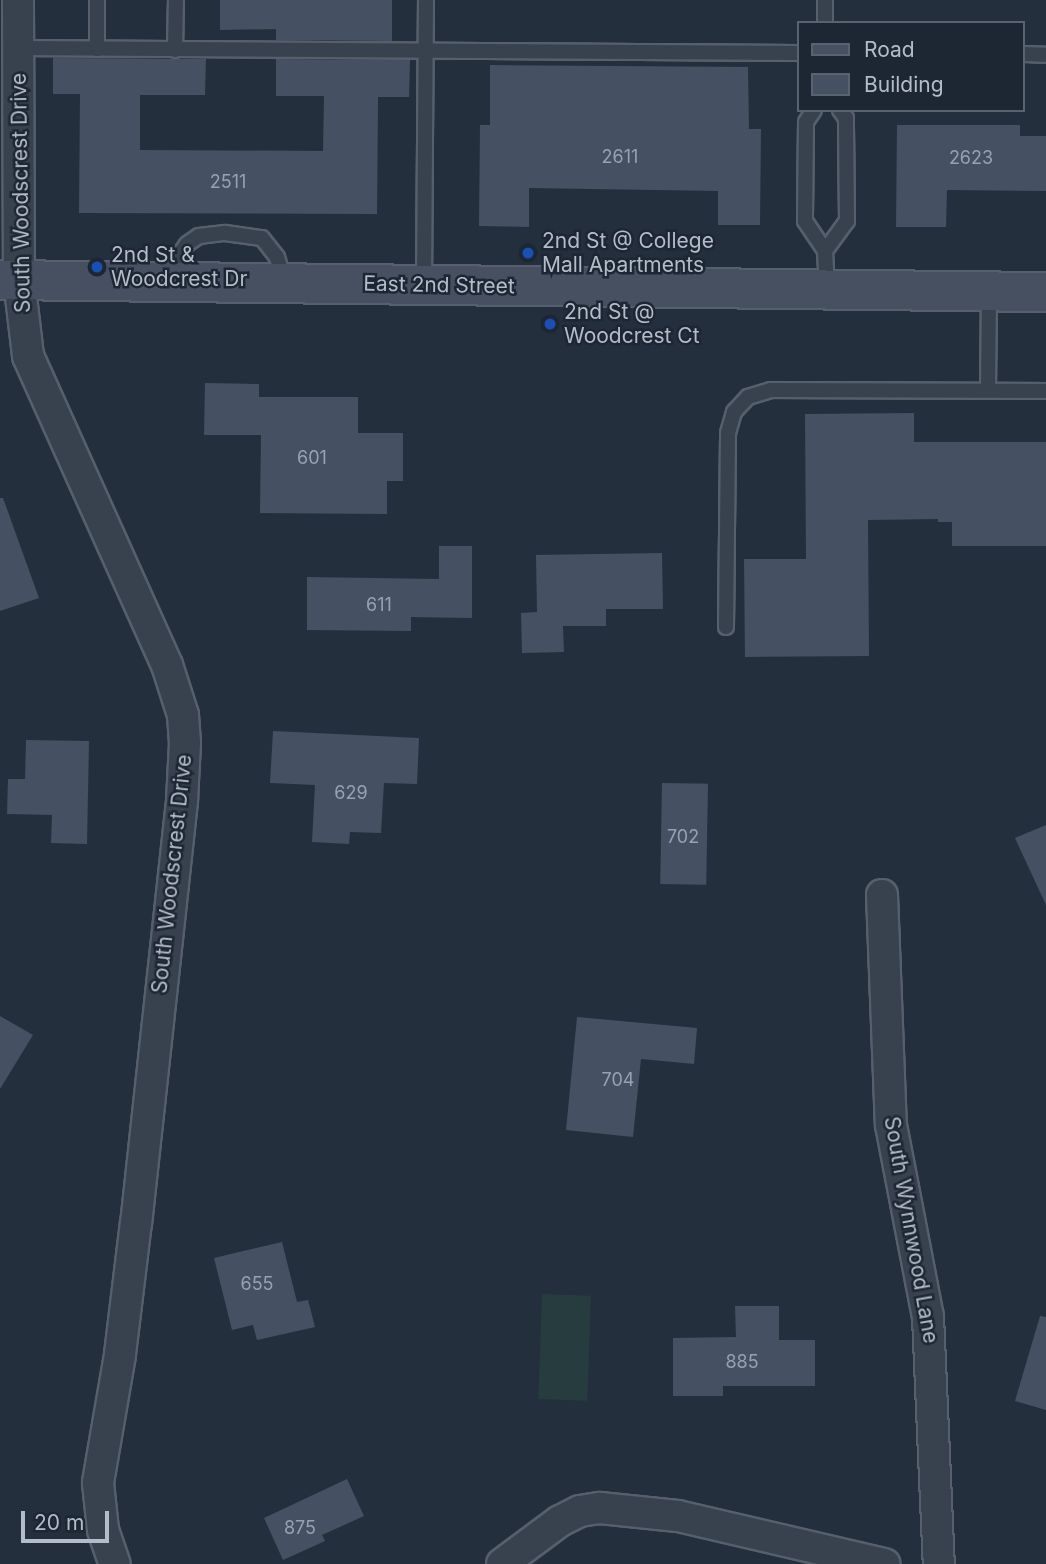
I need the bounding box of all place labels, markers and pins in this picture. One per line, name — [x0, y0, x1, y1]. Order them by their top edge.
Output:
place label: 2nd St @ College Mall Apartments — [542, 228, 714, 278]
place label: 2nd St & Woodcrest Dr — [111, 242, 247, 292]
marker: 2nd St @ College Mall Apartments — [520, 245, 536, 261]
marker: 2nd St & Woodcrest Dr — [89, 259, 105, 275]
place label: 2nd St @ Woodcrest Ct — [564, 299, 700, 349]
marker: 2nd St @ Woodcrest Ct — [542, 316, 558, 332]

